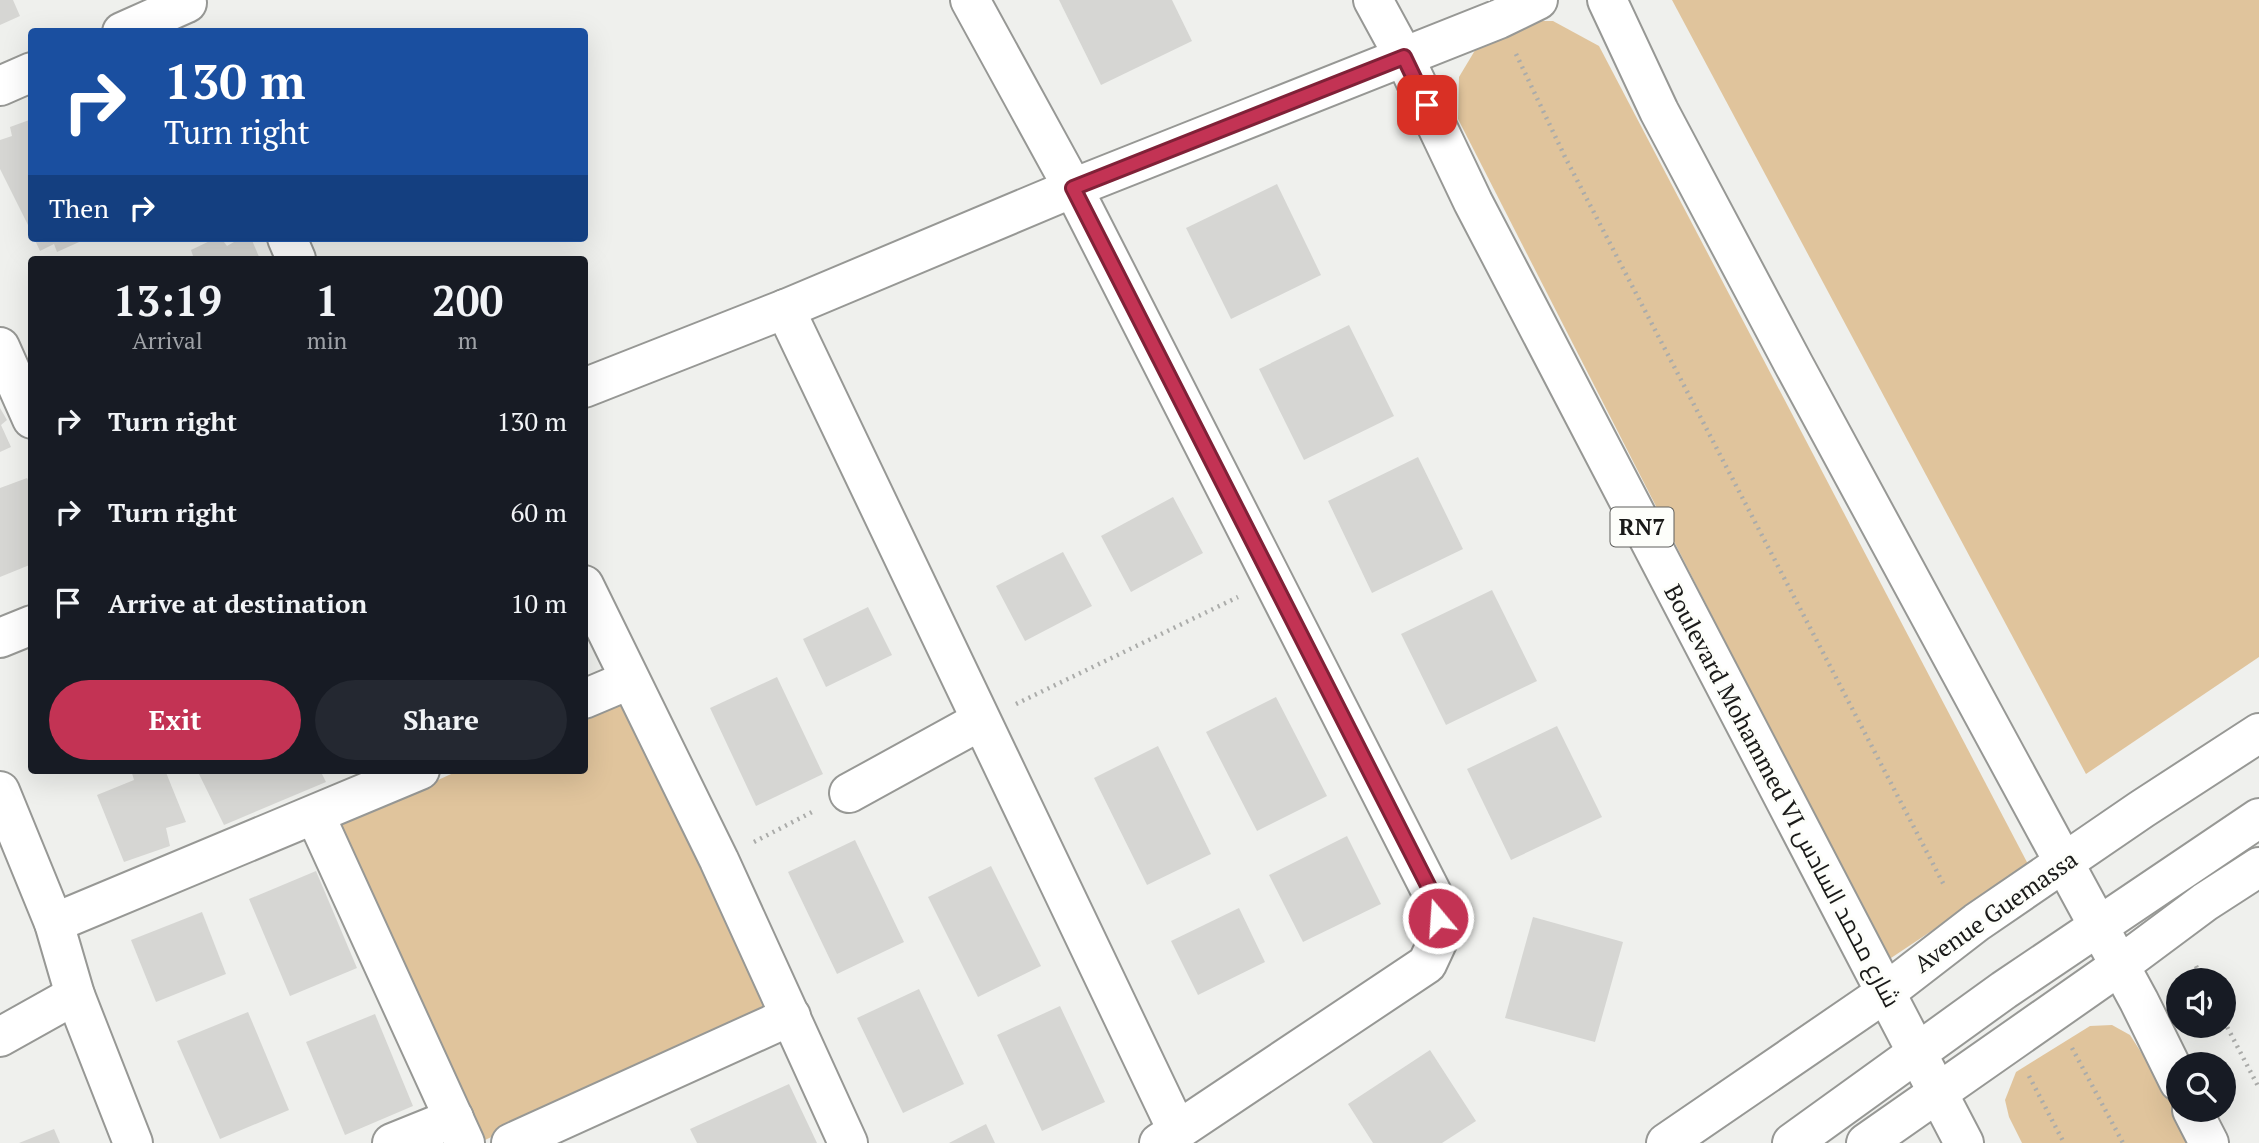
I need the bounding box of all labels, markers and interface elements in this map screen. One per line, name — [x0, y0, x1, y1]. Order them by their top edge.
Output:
text: 130 m — [164, 48, 306, 113]
icon: right — [49, 56, 140, 147]
pin — [1397, 75, 1457, 135]
icon: arrive — [1408, 86, 1446, 124]
text: Turn right — [164, 111, 310, 153]
icon: right — [123, 189, 161, 227]
text: Then — [49, 191, 109, 225]
text: 13:19 — [113, 272, 222, 328]
text: 1 — [315, 272, 339, 328]
text: 200 — [432, 272, 503, 328]
text: Arrival — [132, 325, 203, 356]
text: min — [307, 325, 347, 356]
text: m — [458, 325, 478, 356]
icon: right — [49, 402, 87, 440]
text: Turn right — [108, 404, 237, 438]
text: 130 m — [497, 404, 567, 438]
icon: right — [49, 493, 87, 531]
text: Turn right — [108, 495, 237, 529]
text: 60 m — [511, 495, 567, 529]
road number: RN7 — [1610, 508, 1674, 547]
street label: Boulevard Mohammed VI شارع محمد السادس — [1656, 578, 1908, 1013]
icon: arrive — [49, 584, 87, 622]
text: Arrive at destination — [108, 586, 367, 620]
text: 10 m — [511, 586, 567, 620]
button: Exit — [49, 680, 301, 760]
button: Share — [315, 680, 567, 760]
street label: Avenue Guemassa — [1907, 843, 2083, 979]
position arrow — [1401, 881, 1475, 955]
map controls — [2166, 968, 2236, 1122]
button: sound — [2166, 968, 2236, 1038]
button: search — [2166, 1052, 2236, 1122]

